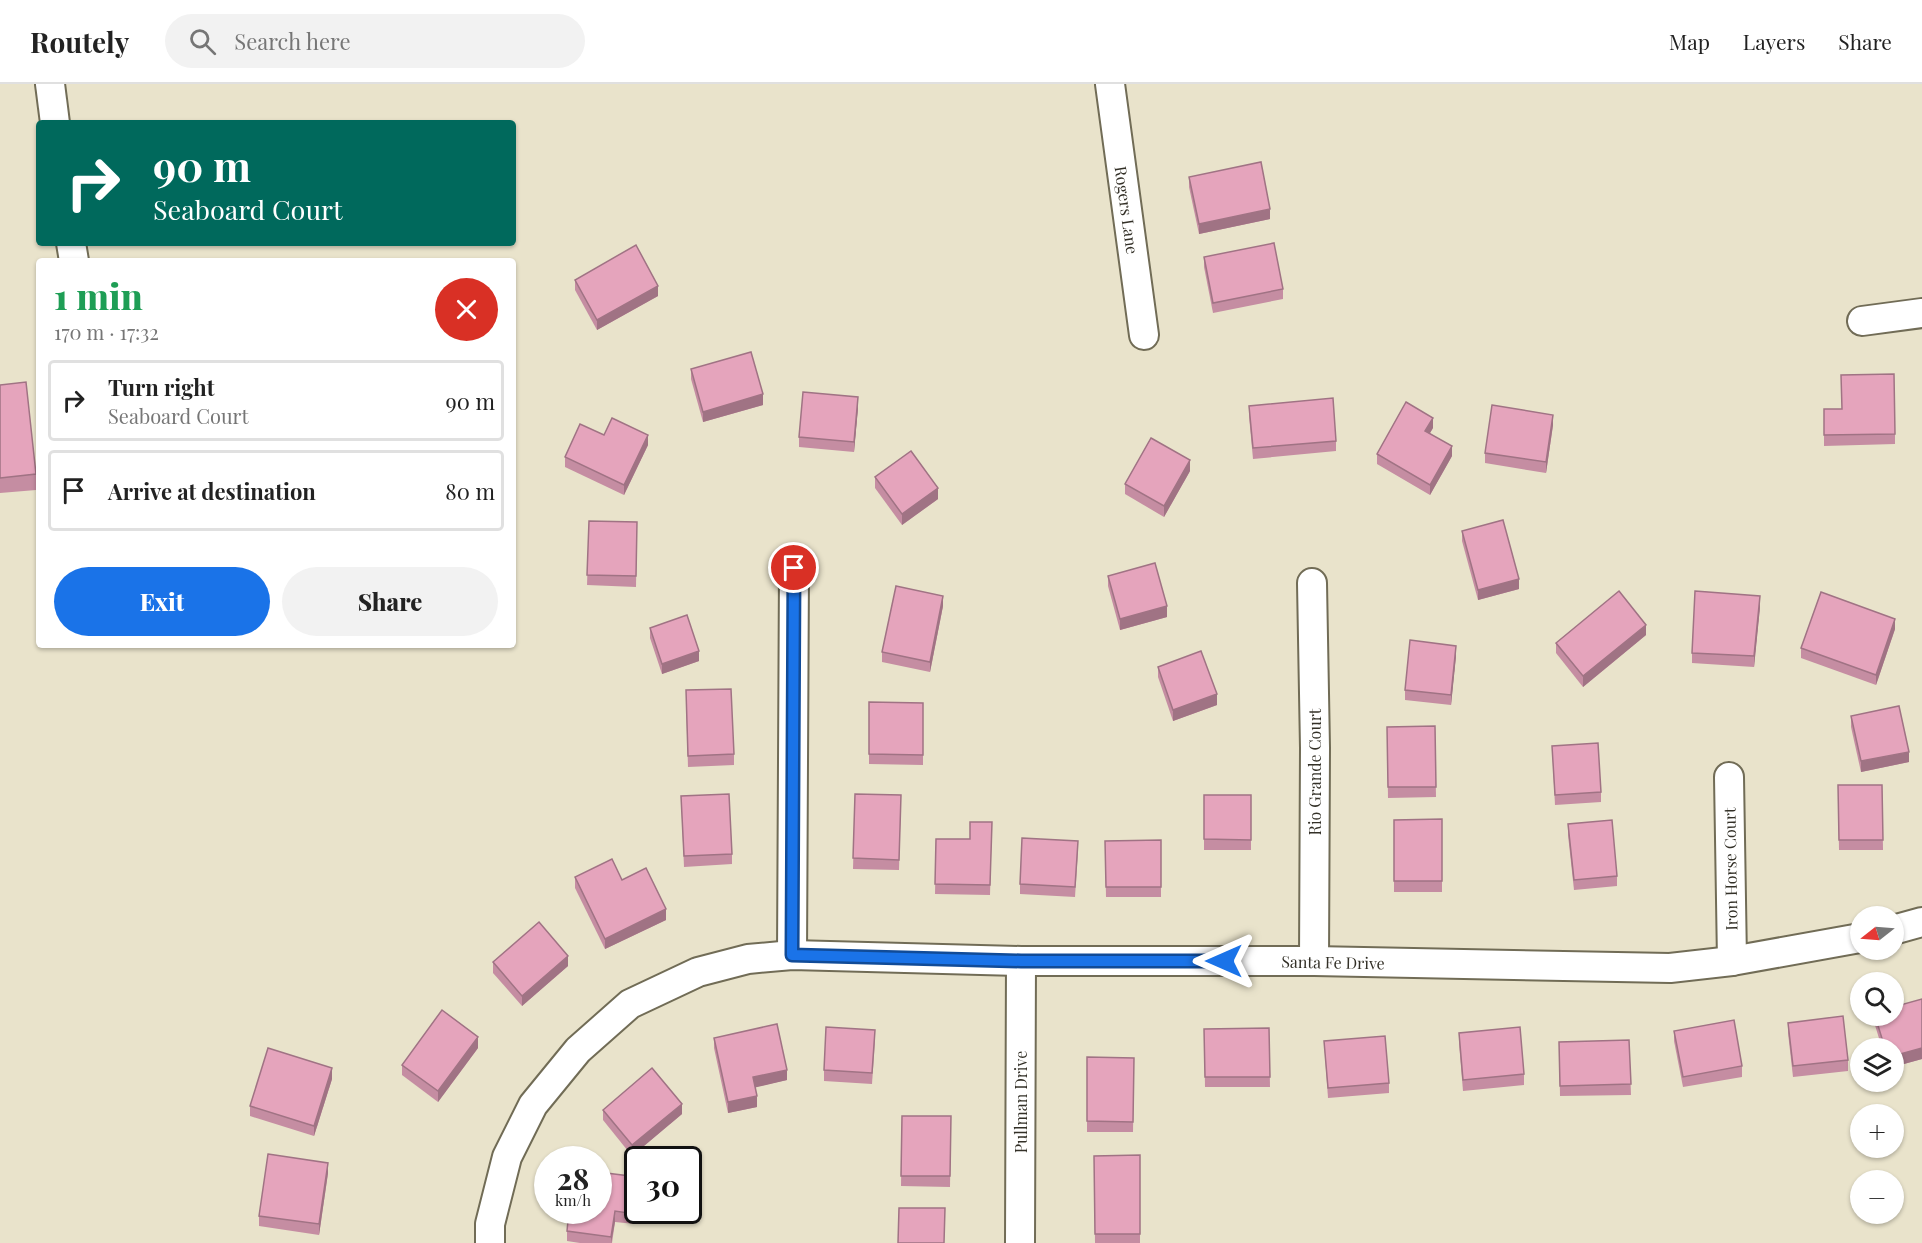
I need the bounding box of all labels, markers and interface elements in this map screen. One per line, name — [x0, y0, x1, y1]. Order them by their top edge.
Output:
search box — [165, 14, 585, 68]
text: Routely — [30, 23, 129, 60]
icon: search — [186, 25, 219, 58]
text: Search here — [234, 26, 351, 56]
text: Map — [1669, 27, 1710, 55]
text: Layers — [1743, 27, 1805, 55]
text: Share — [1838, 27, 1892, 55]
text: 90 m — [153, 137, 251, 193]
icon: right — [54, 144, 132, 222]
street label: Rogers Lane — [1110, 165, 1144, 255]
text: Seaboard Court — [153, 191, 343, 227]
text: 1 min — [54, 271, 143, 319]
button: close — [435, 278, 498, 341]
text: 170 m · 17:32 — [54, 318, 159, 345]
text: Turn right — [108, 372, 214, 402]
icon: right — [57, 384, 90, 417]
text: 90 m — [446, 386, 495, 416]
text: Seaboard Court — [108, 402, 248, 429]
icon: arrive — [57, 474, 90, 507]
text: Arrive at destination — [108, 476, 316, 506]
text: 80 m — [445, 476, 495, 506]
pin — [768, 542, 819, 593]
icon: arrive — [777, 551, 810, 584]
button: Exit — [54, 567, 270, 636]
button: Share — [282, 567, 498, 636]
street label: Rio Grande Court — [1304, 708, 1325, 835]
street label: Iron Horse Court — [1718, 807, 1742, 931]
north arrow — [1850, 906, 1904, 960]
map controls — [1850, 906, 1904, 1224]
position arrow — [1192, 929, 1256, 993]
street label: Santa Fe Drive — [1281, 951, 1385, 973]
button: search — [1850, 972, 1904, 1026]
button: layers — [1850, 1038, 1904, 1092]
street label: Pullman Drive — [1010, 1051, 1031, 1153]
button: + — [1850, 1104, 1904, 1158]
speed limit sign: 30 — [624, 1146, 702, 1224]
text: 28 — [557, 1158, 589, 1198]
button: − — [1850, 1170, 1904, 1224]
text: km/h — [555, 1190, 591, 1210]

